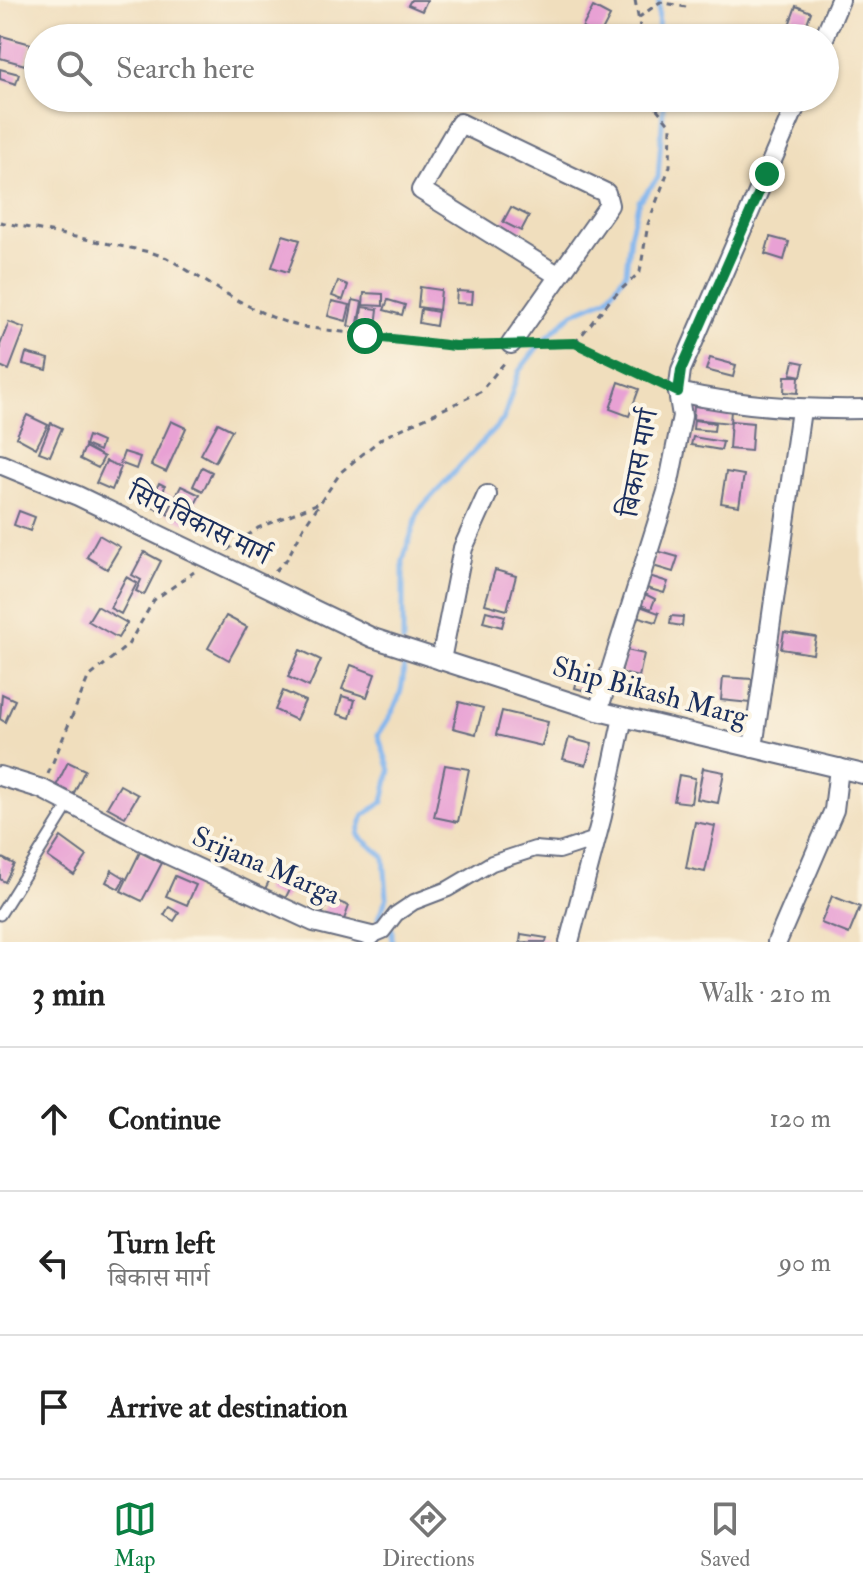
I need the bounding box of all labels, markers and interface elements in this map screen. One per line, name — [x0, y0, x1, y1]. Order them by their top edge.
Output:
search box — [24, 24, 839, 112]
icon: search — [52, 46, 96, 90]
text: Search here — [116, 50, 255, 87]
route end — [749, 156, 785, 192]
route start — [347, 318, 383, 354]
street label: बिकास मार्ग — [611, 405, 667, 522]
street label: सिप विकास मार्ग — [120, 474, 277, 574]
street label: Ship Bikash Marg — [549, 649, 753, 735]
street label: Srijana Marga — [187, 819, 346, 913]
text: 3 min — [32, 973, 105, 1016]
text: Walk · 210 m — [700, 978, 831, 1010]
icon: ahead — [32, 1097, 76, 1141]
text: Continue — [108, 1101, 221, 1138]
text: 120 m — [770, 1103, 831, 1135]
text: Turn left — [108, 1225, 215, 1262]
icon: left — [32, 1241, 76, 1285]
text: 90 m — [779, 1247, 831, 1279]
text: बिकास मार्ग — [108, 1262, 209, 1294]
icon: arrive — [32, 1385, 76, 1429]
text: Arrive at destination — [108, 1389, 348, 1426]
tab: Map — [113, 1497, 157, 1573]
tab: Directions — [382, 1497, 475, 1573]
tab: Saved — [700, 1497, 750, 1573]

